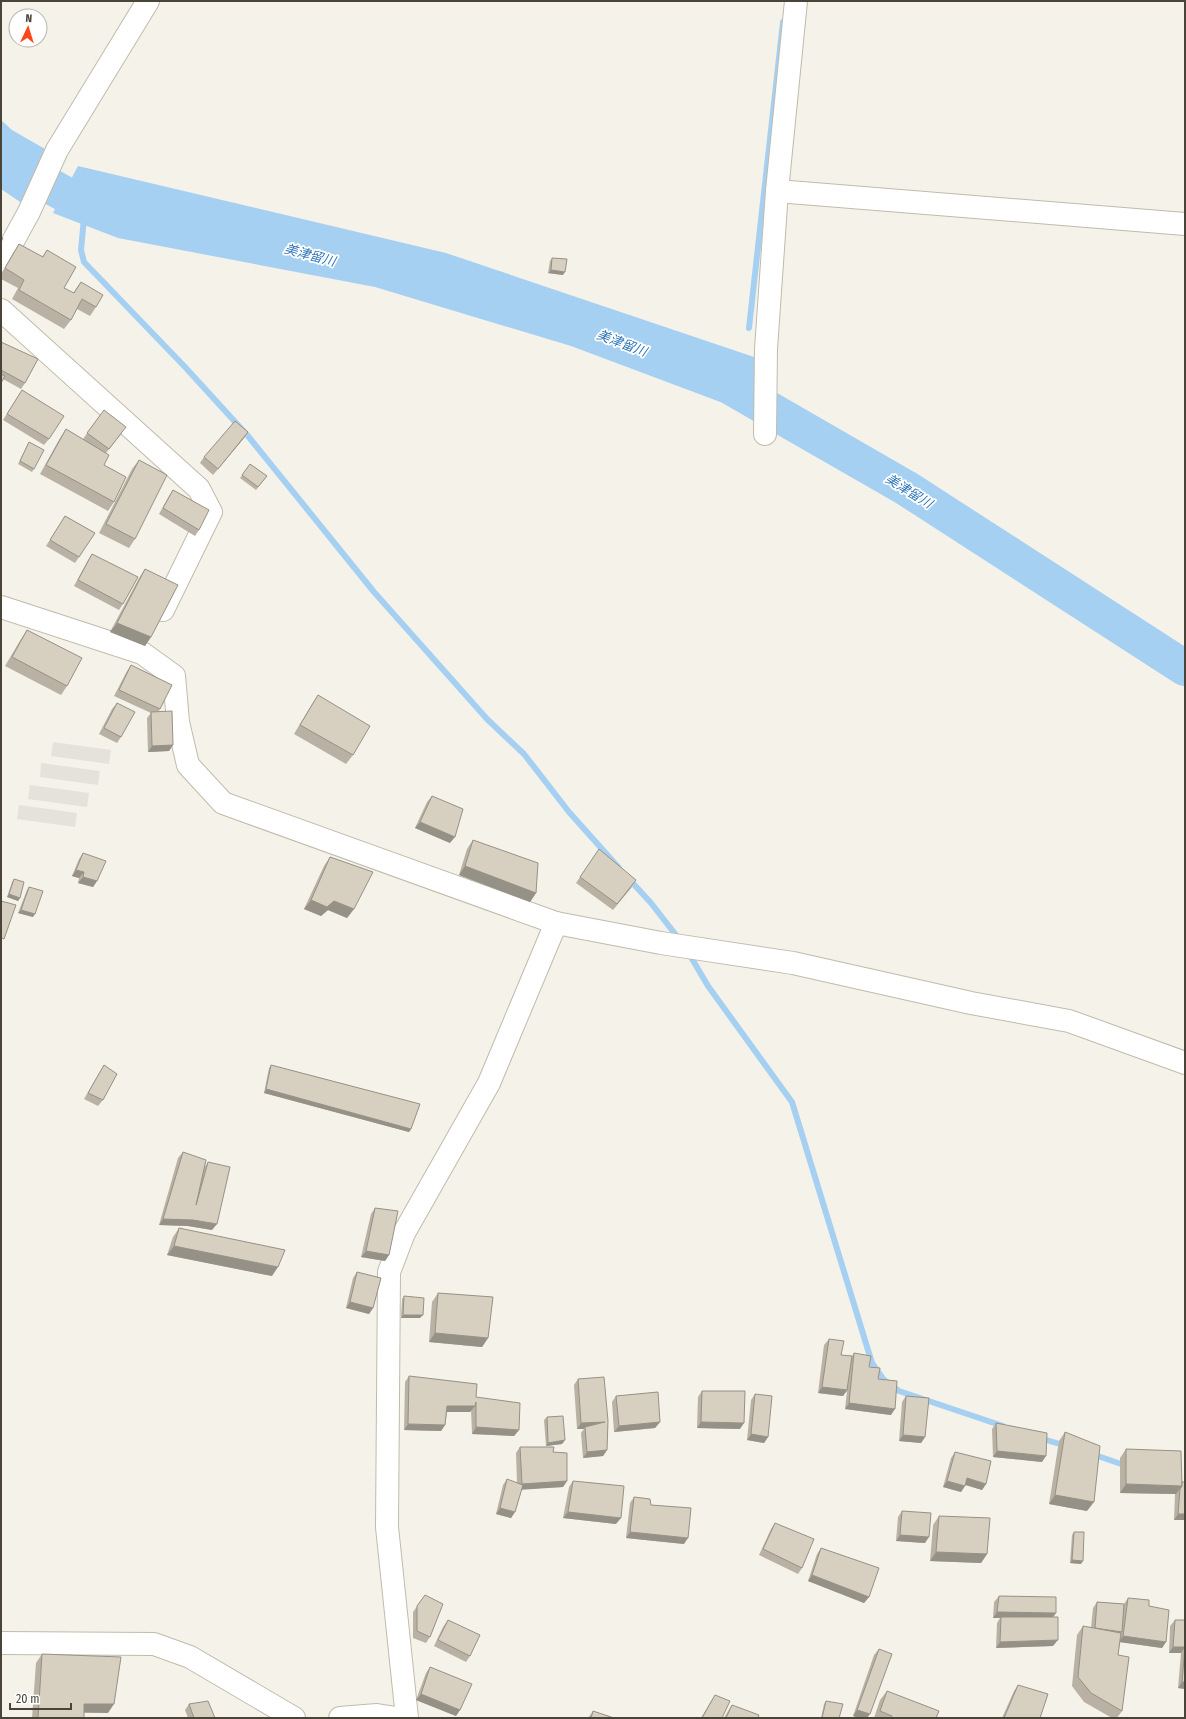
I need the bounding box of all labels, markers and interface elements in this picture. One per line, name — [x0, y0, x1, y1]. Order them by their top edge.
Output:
north arrow — [8, 8, 48, 48]
text: N — [25, 12, 32, 25]
water label: 美津留川 — [283, 241, 339, 269]
water label: 美津留川 — [595, 327, 651, 360]
water label: 美津留川 — [883, 471, 937, 512]
scale bar — [10, 1685, 71, 1711]
text: 20 m — [16, 1692, 40, 1706]

